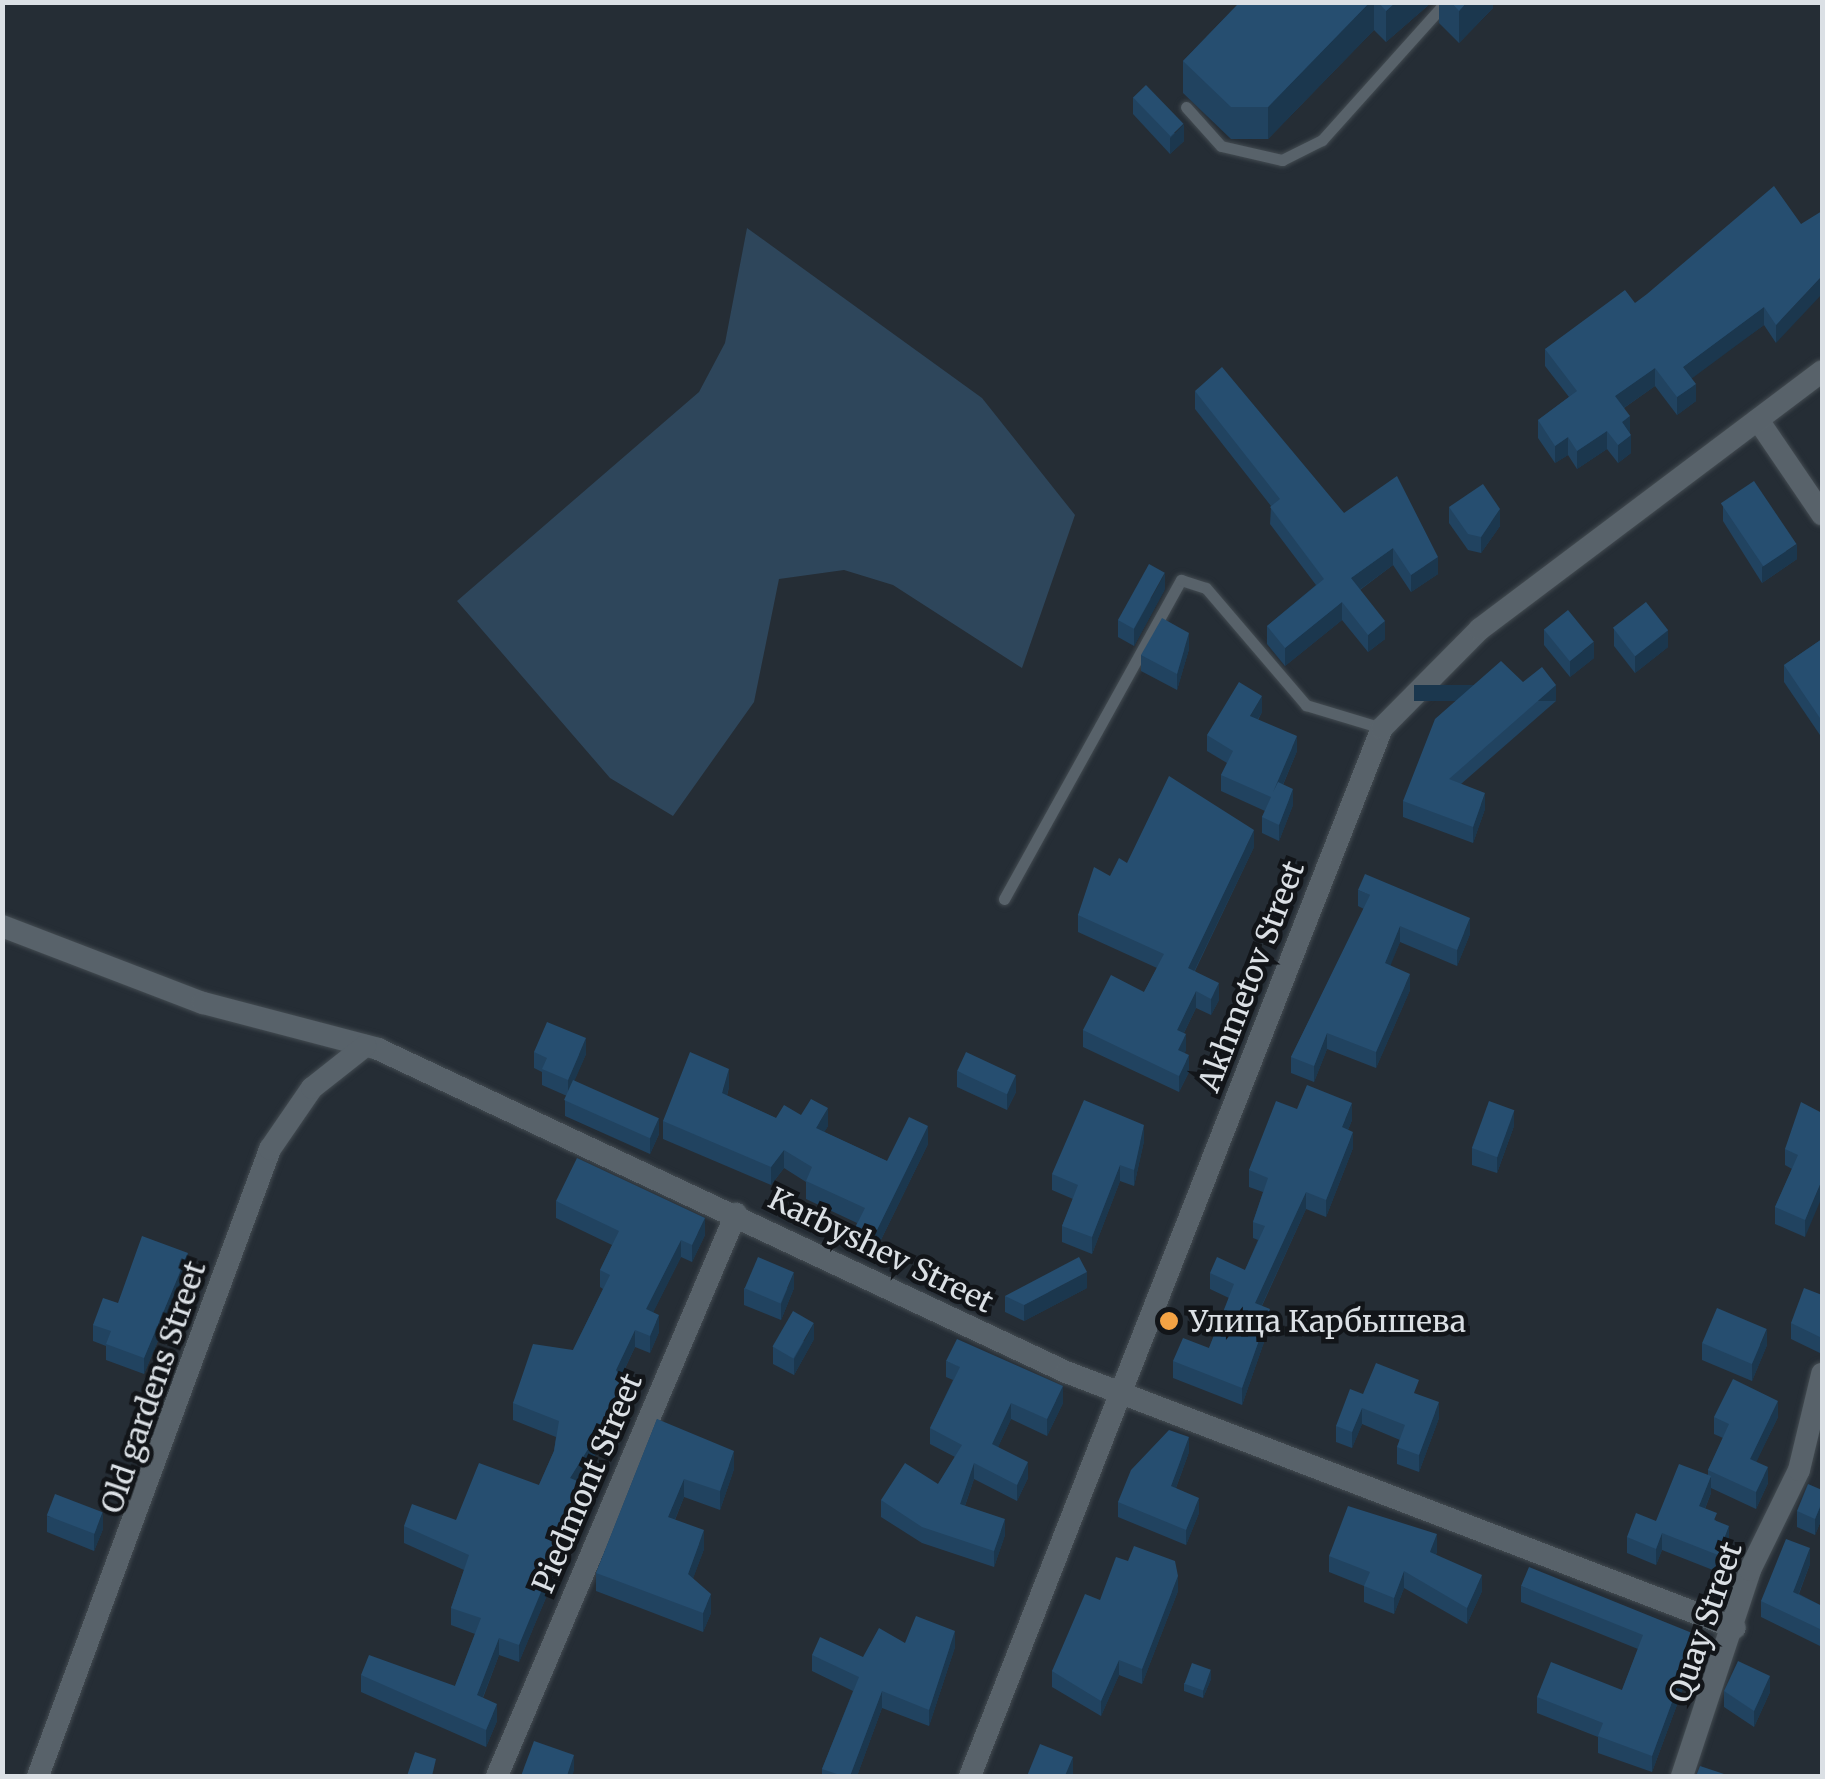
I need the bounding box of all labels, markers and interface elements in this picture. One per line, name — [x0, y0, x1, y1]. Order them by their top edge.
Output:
street label: Akhmetov Street — [1191, 856, 1311, 1096]
street label: Karbyshev Street — [763, 1180, 999, 1320]
street label: Old gardens Street — [93, 1256, 213, 1518]
place label: Улица Карбышева — [1189, 1303, 1466, 1339]
marker: Улица Карбышева — [1158, 1310, 1180, 1332]
street label: Piedmont Street — [525, 1368, 649, 1598]
street label: Quay Street — [1661, 1537, 1749, 1707]

